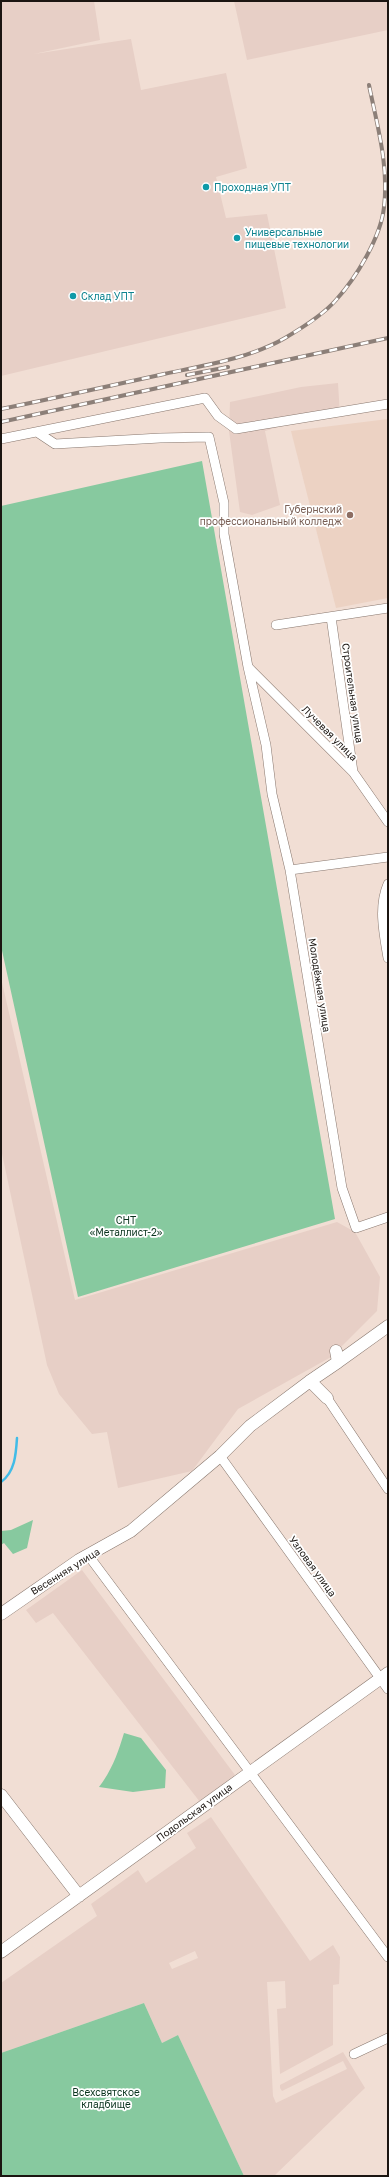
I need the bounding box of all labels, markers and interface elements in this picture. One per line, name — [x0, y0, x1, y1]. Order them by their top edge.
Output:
place label: Проходная УПТ — [214, 181, 291, 193]
marker: Проходная УПТ — [201, 182, 211, 192]
place label: Универсальные пищевые технологии — [245, 226, 349, 250]
marker: Универсальные пищевые технологии — [232, 233, 242, 243]
place label: Склад УПТ — [81, 290, 134, 302]
marker: Склад УПТ — [68, 291, 78, 301]
place label: Губернский профессиональный колледж — [200, 503, 342, 527]
marker: Губернский профессиональный колледж — [345, 510, 355, 520]
street label: Строительная улица — [340, 642, 366, 744]
street label: Лучевая улица — [300, 703, 360, 763]
street label: Молодёжная улица — [307, 937, 333, 1033]
park label: СНТ «Металлист-2» — [90, 1214, 163, 1238]
street label: Узловая улица — [287, 1533, 339, 1599]
street label: Весенняя улица — [28, 1545, 102, 1597]
street label: Подольская улица — [154, 1780, 234, 1844]
park label: Всехсвятское кладбище — [72, 2086, 140, 2110]

